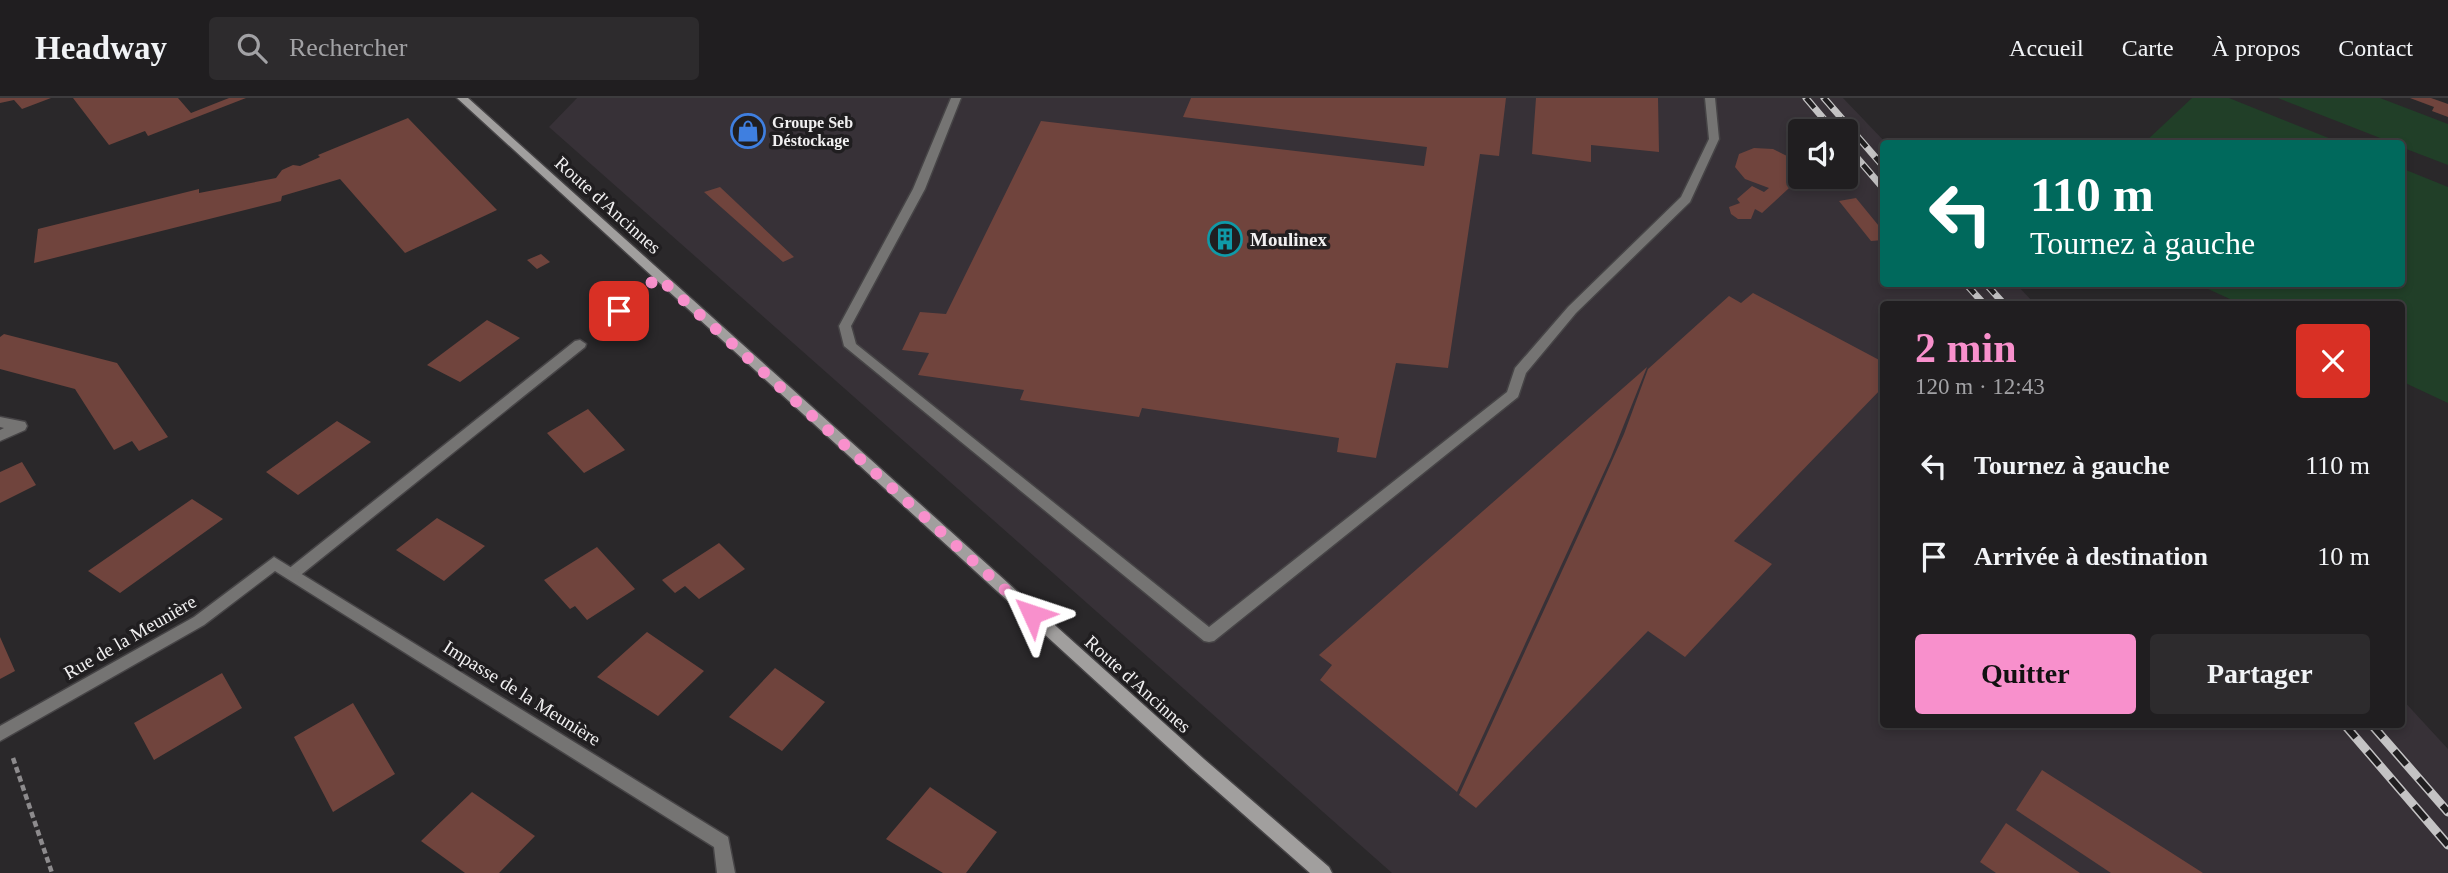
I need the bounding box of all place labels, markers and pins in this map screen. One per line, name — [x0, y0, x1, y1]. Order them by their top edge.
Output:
shop icon: Groupe Seb Déstockage — [729, 112, 767, 150]
place label: Groupe Seb Déstockage — [772, 114, 853, 150]
building icon: Moulinex — [1206, 220, 1244, 258]
place label: Moulinex — [1250, 229, 1328, 250]
pin — [589, 281, 649, 341]

